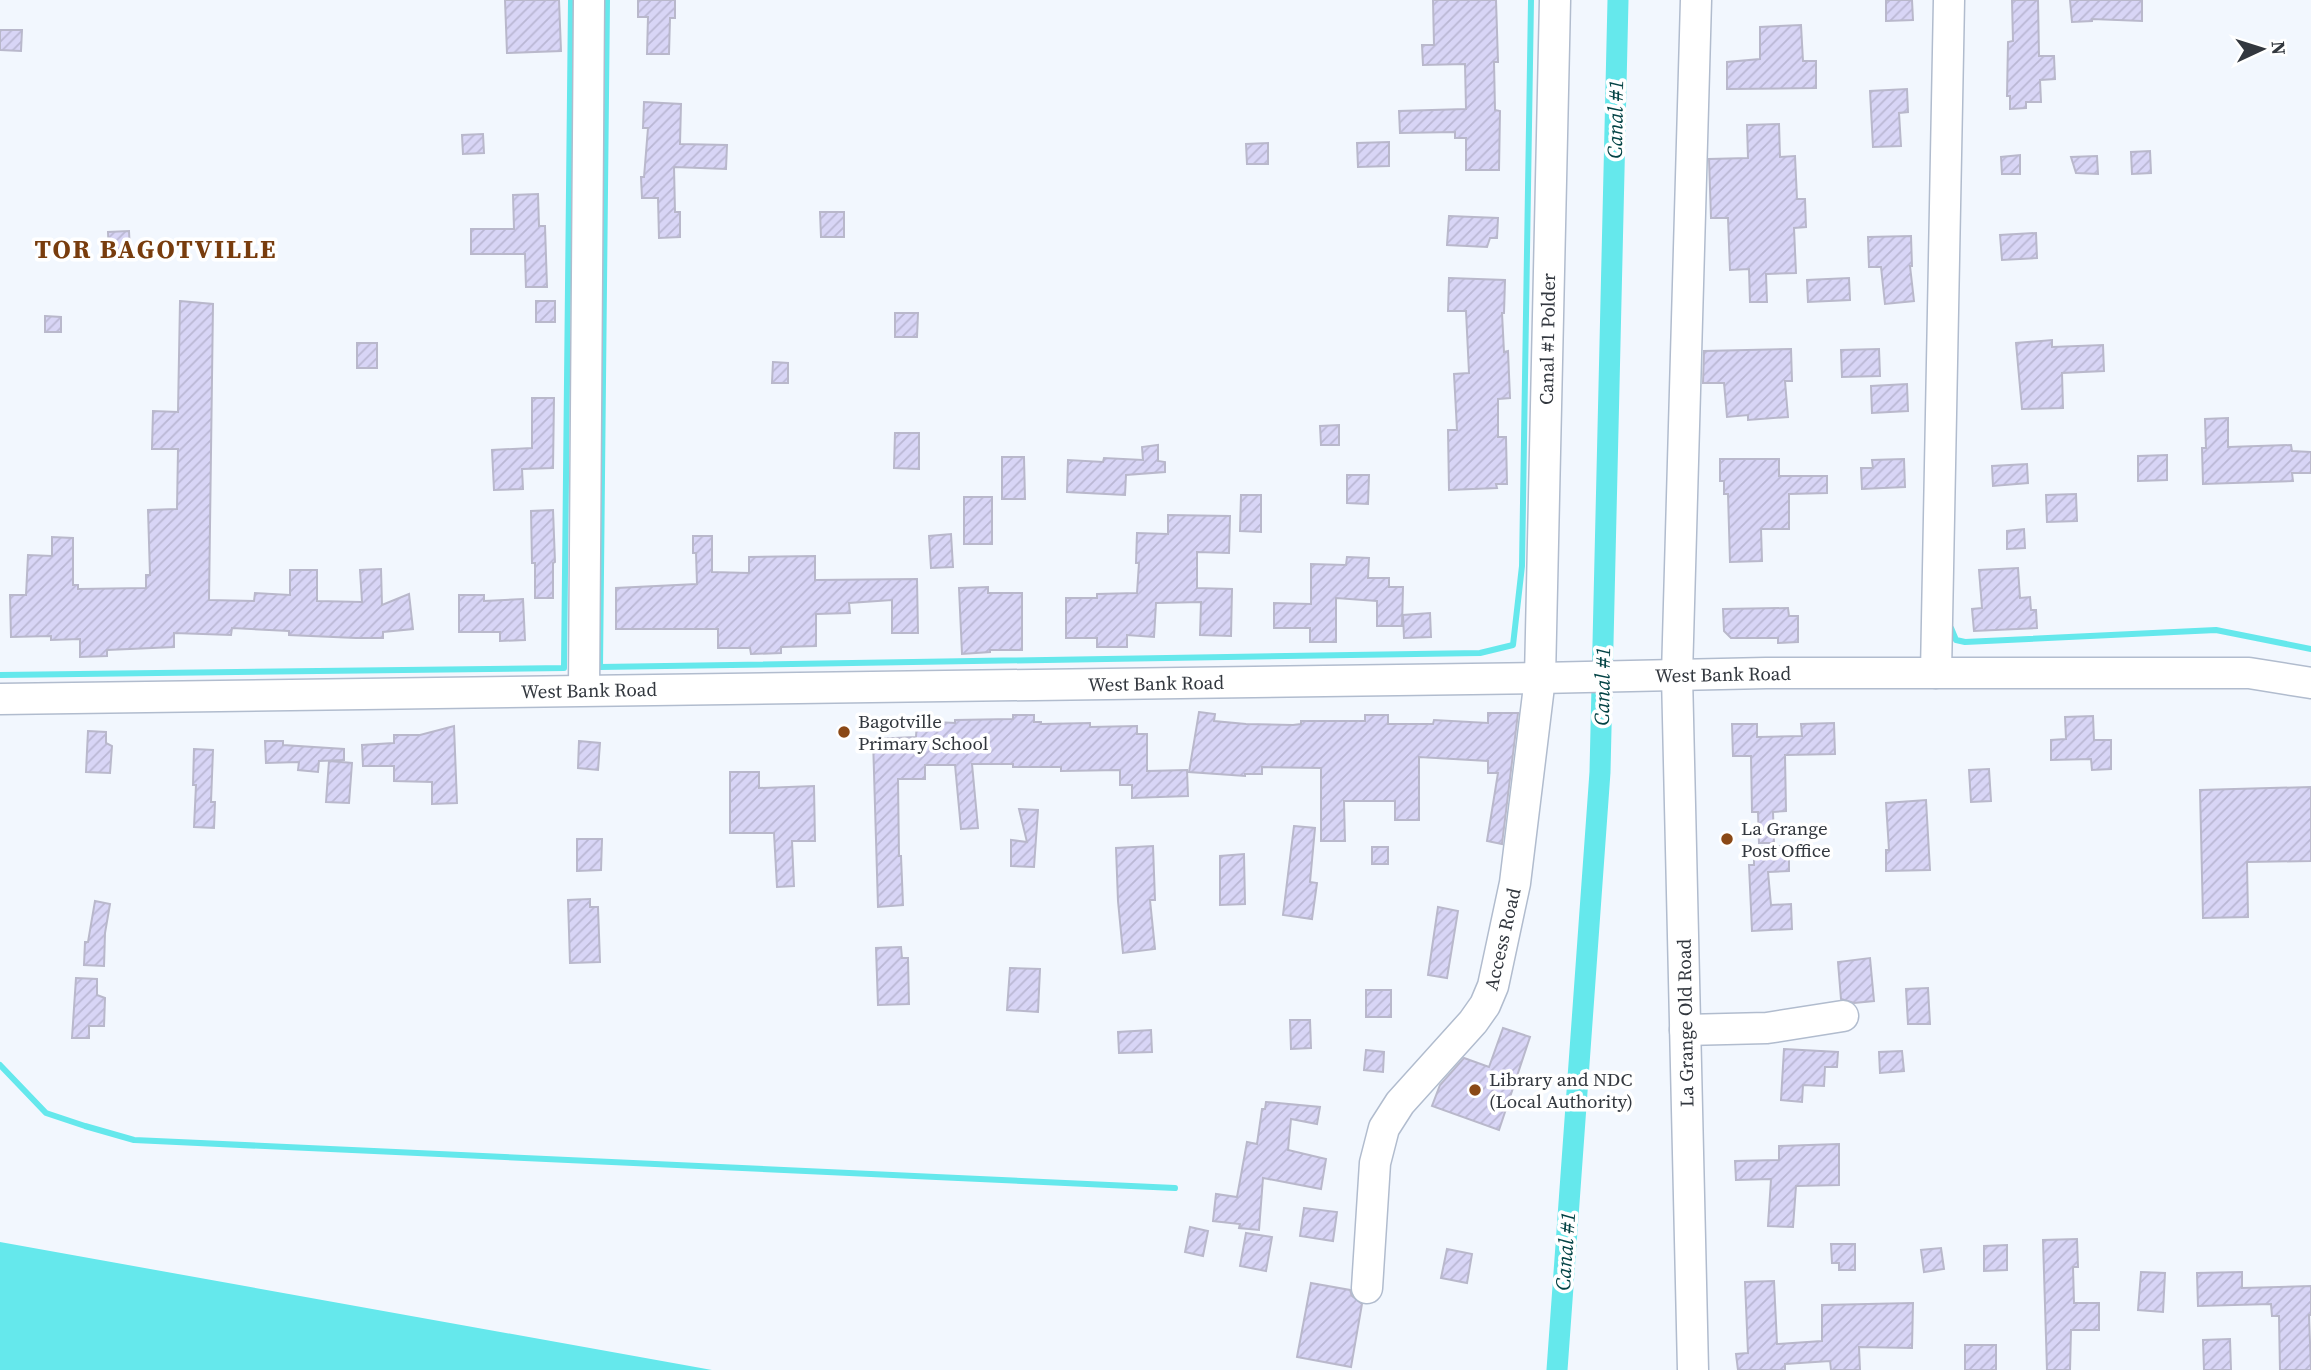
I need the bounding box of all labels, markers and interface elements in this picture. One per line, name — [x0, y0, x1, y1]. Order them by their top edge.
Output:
north arrow — [2227, 14, 2297, 84]
text: N — [2266, 40, 2292, 56]
water label: Canal #1 — [1600, 79, 1630, 159]
district label: TOR BAGOTVILLE — [35, 231, 277, 267]
street label: Canal #1 Polder — [1533, 273, 1561, 405]
water label: Canal #1 — [1587, 646, 1617, 726]
street label: West Bank Road — [1655, 660, 1792, 688]
street label: West Bank Road — [1088, 669, 1225, 697]
street label: West Bank Road — [521, 676, 658, 704]
place label: Bagotville Primary School — [858, 708, 989, 756]
marker: Bagotville Primary School — [836, 724, 852, 740]
place label: La Grange Post Office — [1741, 815, 1831, 863]
marker: La Grange Post Office — [1719, 831, 1735, 847]
street label: Access Road — [1478, 885, 1526, 993]
street label: La Grange Old Road — [1671, 938, 1699, 1107]
place label: Library and NDC (Local Authority) — [1489, 1066, 1633, 1114]
marker: Library and NDC (Local Authority) — [1467, 1082, 1483, 1098]
water label: Canal #1 — [1548, 1210, 1582, 1292]

